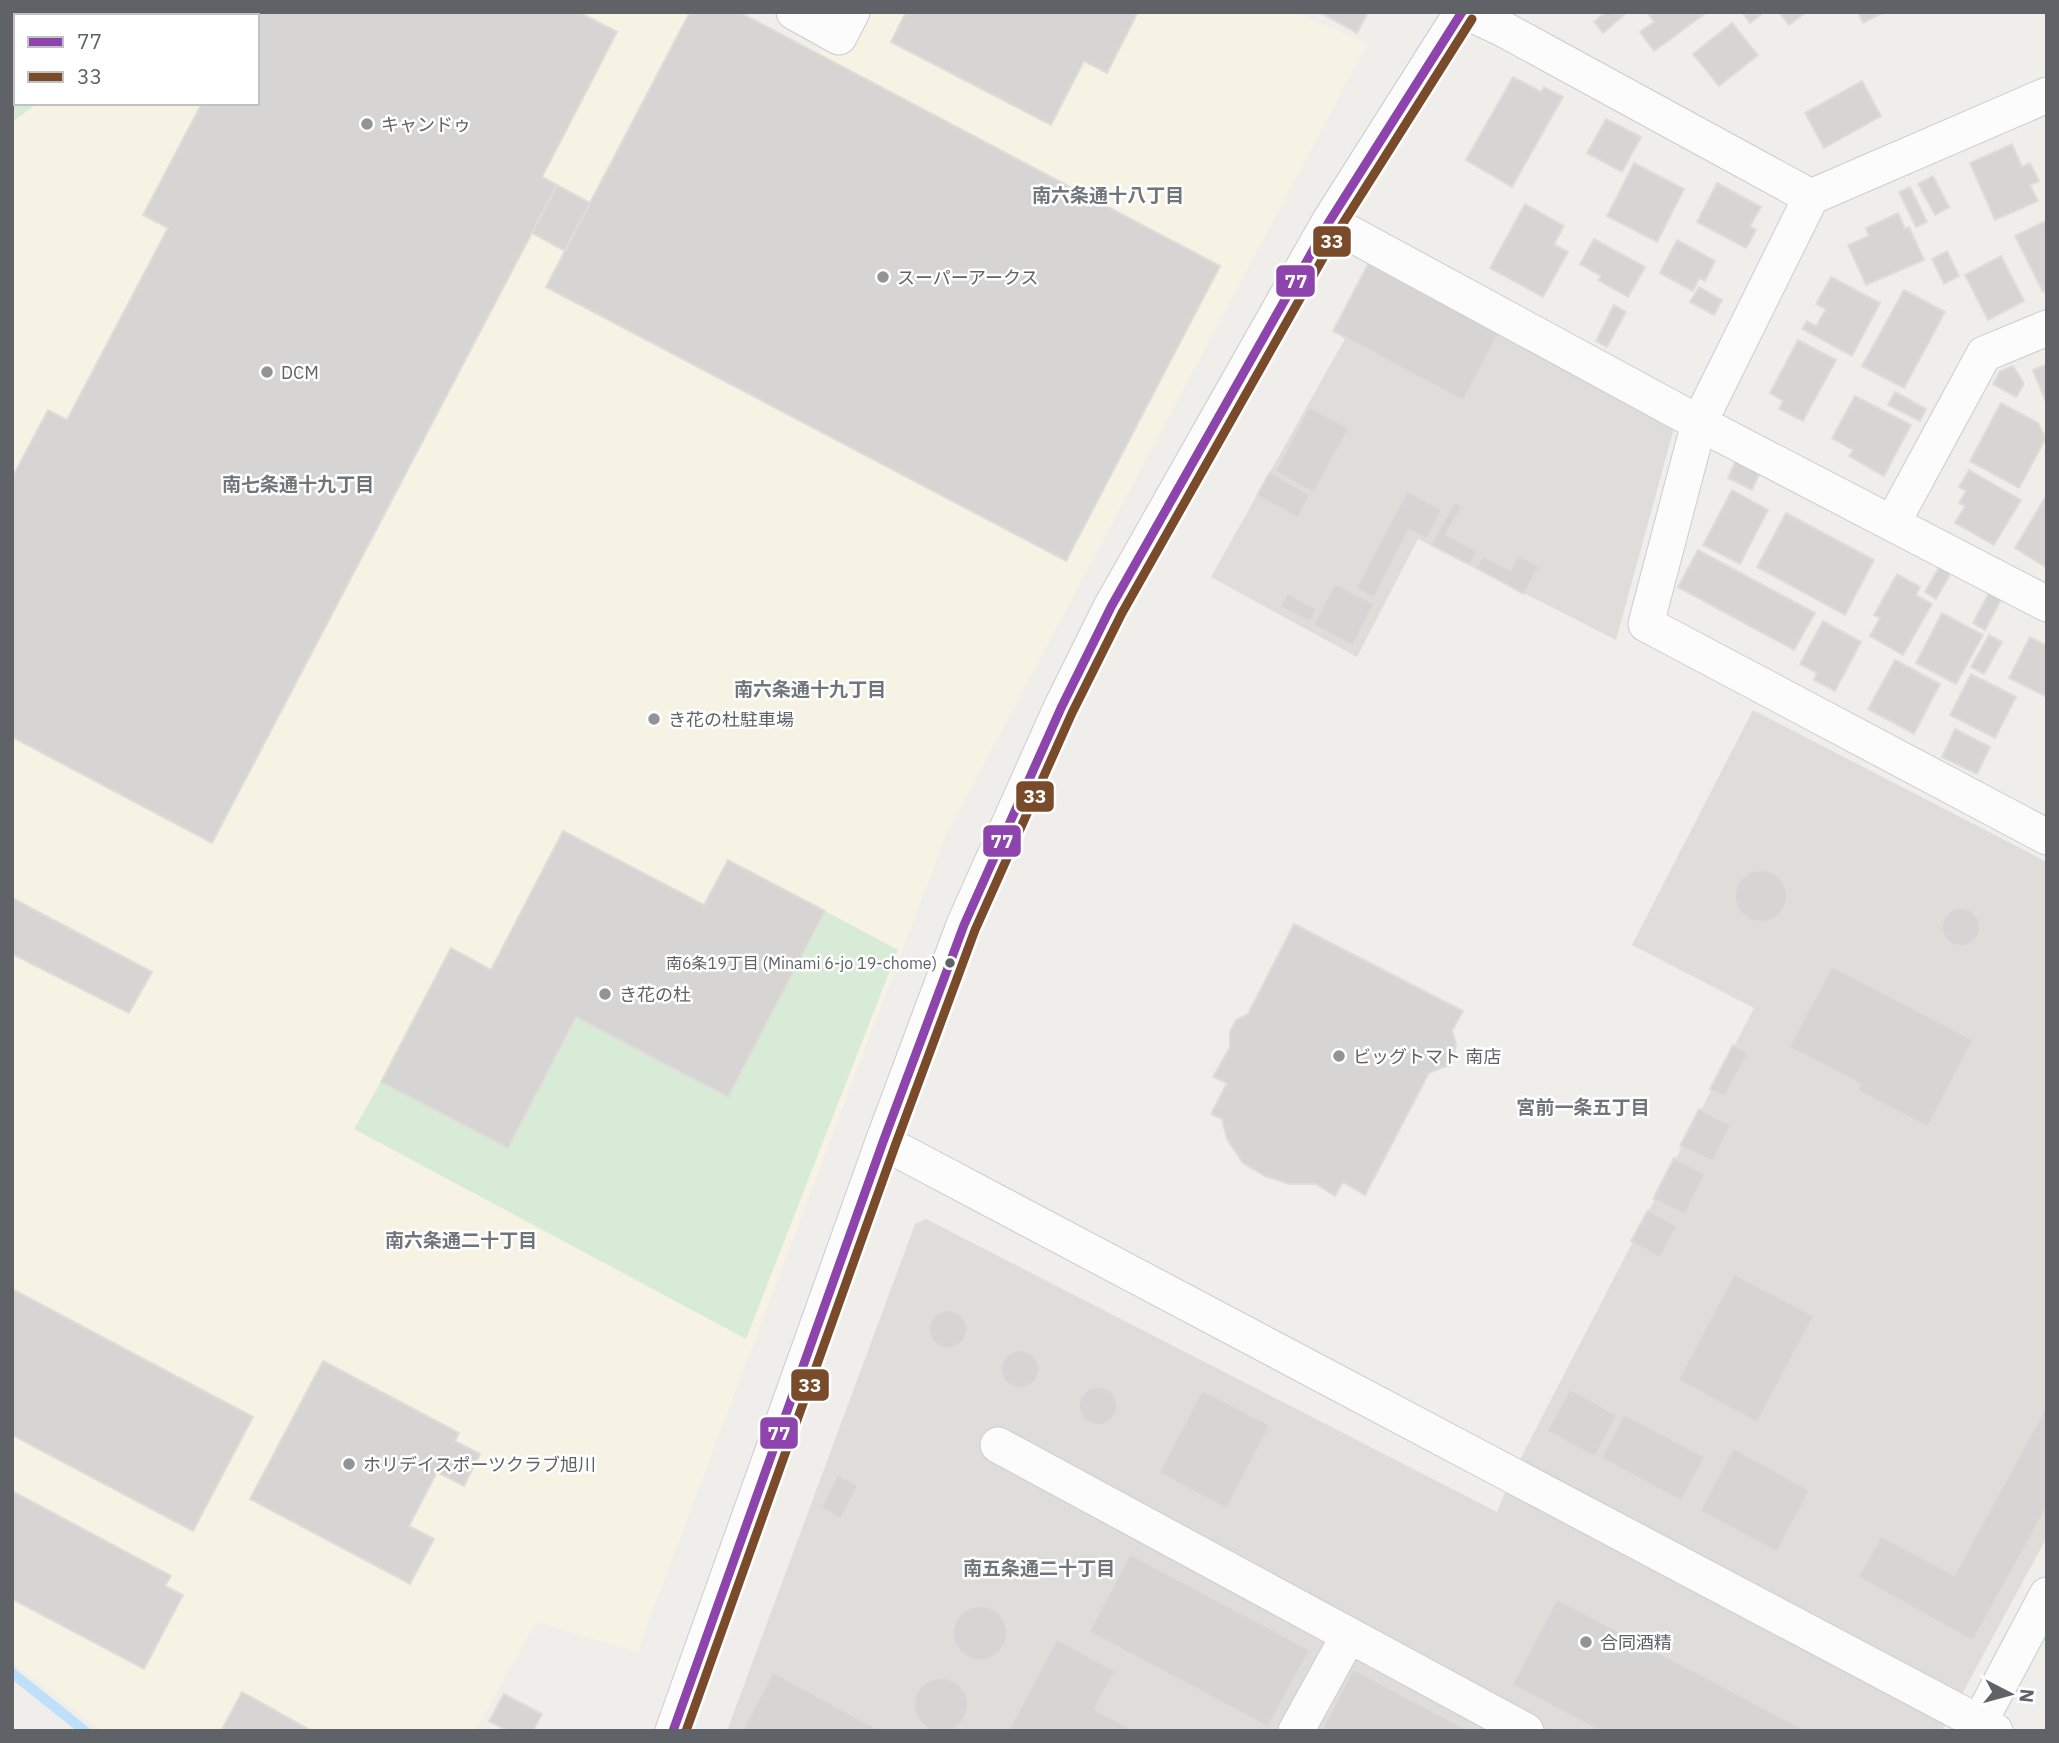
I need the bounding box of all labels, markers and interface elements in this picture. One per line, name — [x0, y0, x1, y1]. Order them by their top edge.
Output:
legend — [14, 14, 259, 105]
text: 77 — [77, 27, 102, 55]
text: 33 — [77, 62, 102, 90]
place label: キャンドゥ — [381, 113, 471, 136]
marker: キャンドゥ — [359, 116, 375, 132]
district label: 南六条通十八丁目 — [1032, 183, 1184, 207]
line badge: 33 — [1312, 225, 1352, 258]
text: 33 — [1321, 229, 1343, 253]
line badge: 77 — [1275, 264, 1316, 298]
place label: スーパーアークス — [897, 266, 1038, 289]
marker: スーパーアークス — [875, 269, 891, 285]
text: 77 — [1285, 269, 1307, 293]
place label: DCM — [281, 361, 319, 384]
marker: DCM — [259, 364, 275, 380]
district label: 南七条通十九丁目 — [222, 472, 374, 496]
district label: 南六条通十九丁目 — [734, 677, 886, 701]
place label: き花の杜駐車場 — [668, 708, 794, 731]
marker: き花の杜駐車場 — [646, 711, 662, 727]
line badge: 33 — [1015, 780, 1055, 813]
text: 33 — [1024, 784, 1046, 808]
line badge: 77 — [982, 824, 1022, 858]
text: 77 — [991, 829, 1013, 853]
place label: 南6条19丁目 (Minami 6-jo 19-chome) — [666, 953, 937, 973]
marker: 南6条19丁目 (Minami 6-jo 19-chome) — [943, 956, 957, 970]
place label: き花の杜 — [619, 983, 691, 1006]
marker: き花の杜 — [597, 986, 613, 1002]
place label: ビッグトマト 南店 — [1353, 1045, 1501, 1068]
marker: ビッグトマト 南店 — [1331, 1048, 1347, 1064]
district label: 宮前一条五丁目 — [1516, 1095, 1650, 1119]
district label: 南六条通二十丁目 — [385, 1228, 537, 1252]
line badge: 33 — [790, 1368, 830, 1402]
text: 33 — [799, 1373, 821, 1397]
line badge: 77 — [759, 1416, 799, 1450]
text: 77 — [768, 1421, 790, 1445]
place label: ホリデイスポーツクラブ旭川 — [363, 1453, 596, 1476]
marker: ホリデイスポーツクラブ旭川 — [341, 1456, 357, 1472]
district label: 南五条通二十丁目 — [963, 1556, 1115, 1580]
place label: 合同酒精 — [1600, 1631, 1672, 1654]
marker: 合同酒精 — [1578, 1634, 1594, 1650]
north arrow — [1975, 1659, 2045, 1729]
text: N — [2014, 1688, 2040, 1704]

